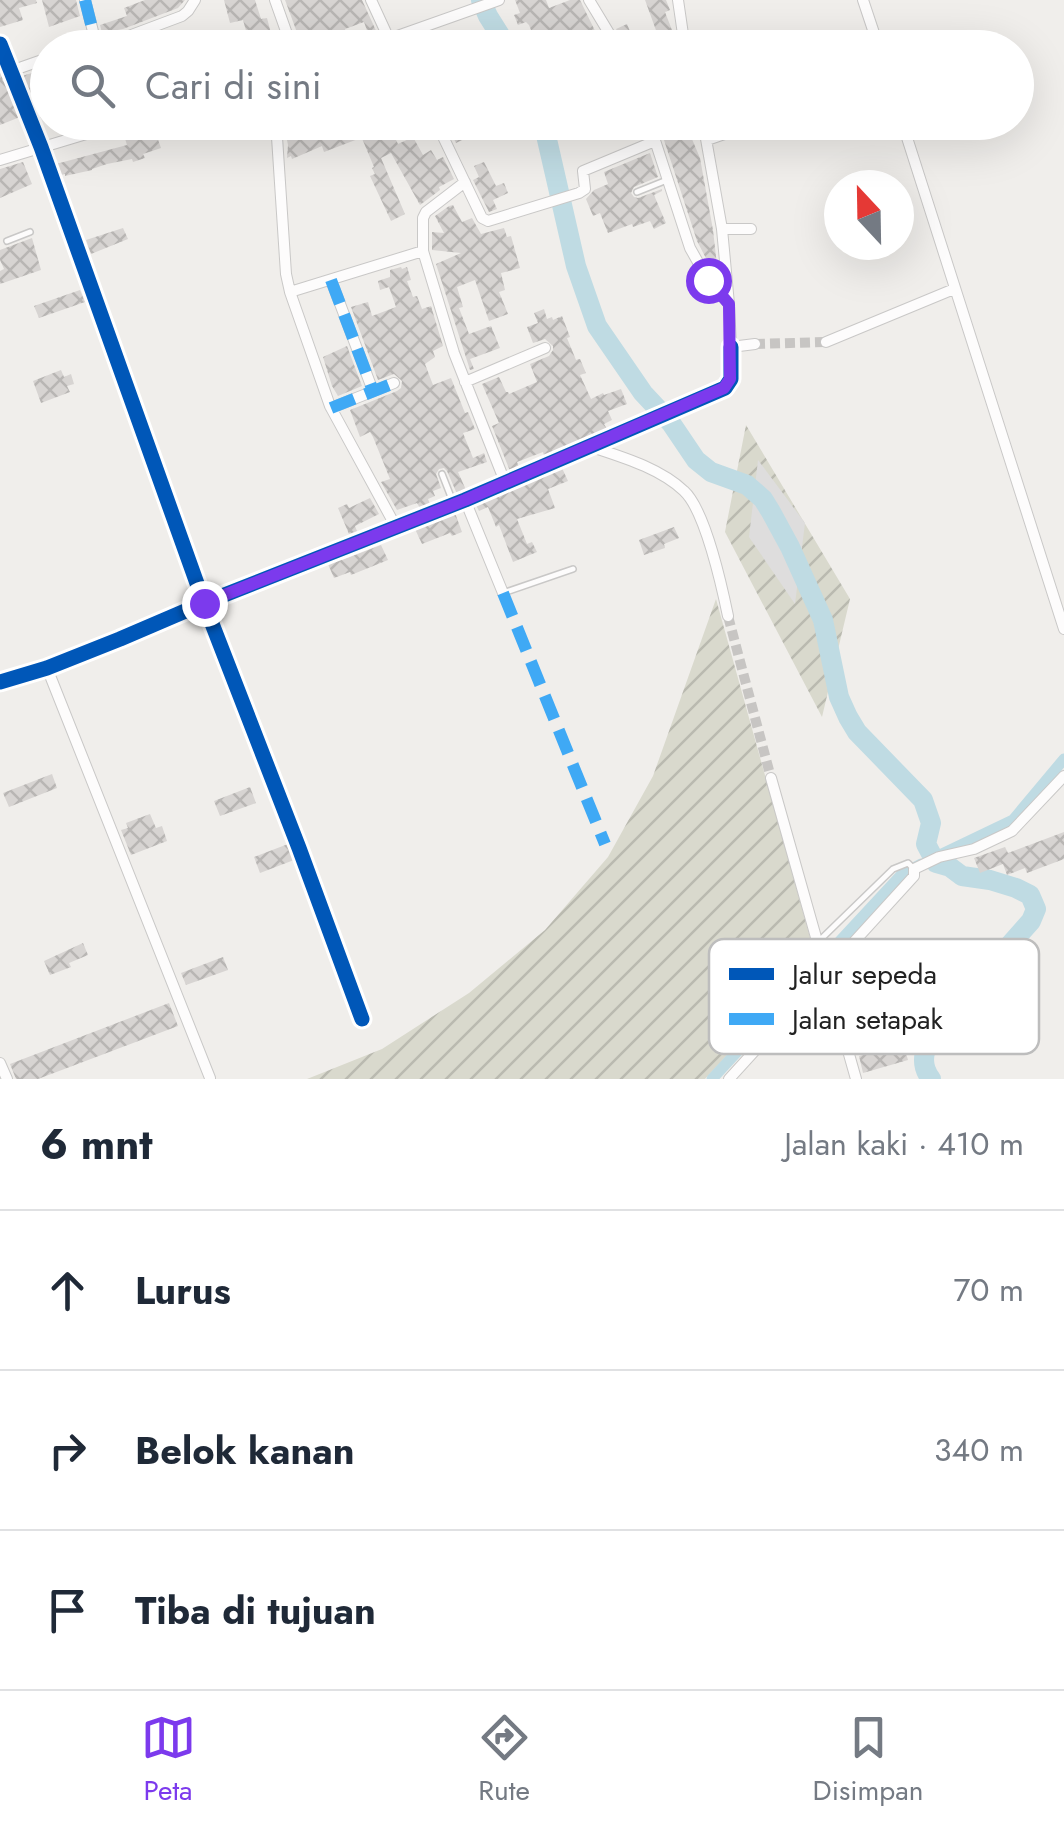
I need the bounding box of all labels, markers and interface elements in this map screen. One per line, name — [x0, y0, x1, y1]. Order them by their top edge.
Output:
search box — [30, 30, 1034, 140]
icon: search — [65, 58, 120, 113]
text: Cari di sini — [145, 58, 322, 113]
north arrow — [824, 170, 914, 260]
route start — [686, 258, 732, 304]
route end — [182, 581, 228, 627]
legend — [709, 939, 1039, 1054]
text: Jalur sepeda — [788, 954, 937, 995]
text: Jalan setapak — [788, 999, 944, 1040]
text: 6 mnt — [40, 1114, 153, 1175]
text: Jalan kaki · 410 m — [784, 1121, 1024, 1167]
icon: ahead — [40, 1263, 95, 1318]
text: Lurus — [135, 1263, 231, 1318]
text: 70 m — [953, 1267, 1024, 1313]
icon: right — [40, 1423, 95, 1478]
text: Belok kanan — [135, 1423, 355, 1478]
text: 340 m — [934, 1427, 1024, 1473]
icon: arrive — [40, 1583, 95, 1638]
text: Tiba di tujuan — [135, 1583, 376, 1638]
tab: Peta — [141, 1710, 196, 1811]
tab: Rute — [477, 1710, 532, 1811]
tab: Disimpan — [813, 1710, 923, 1811]

